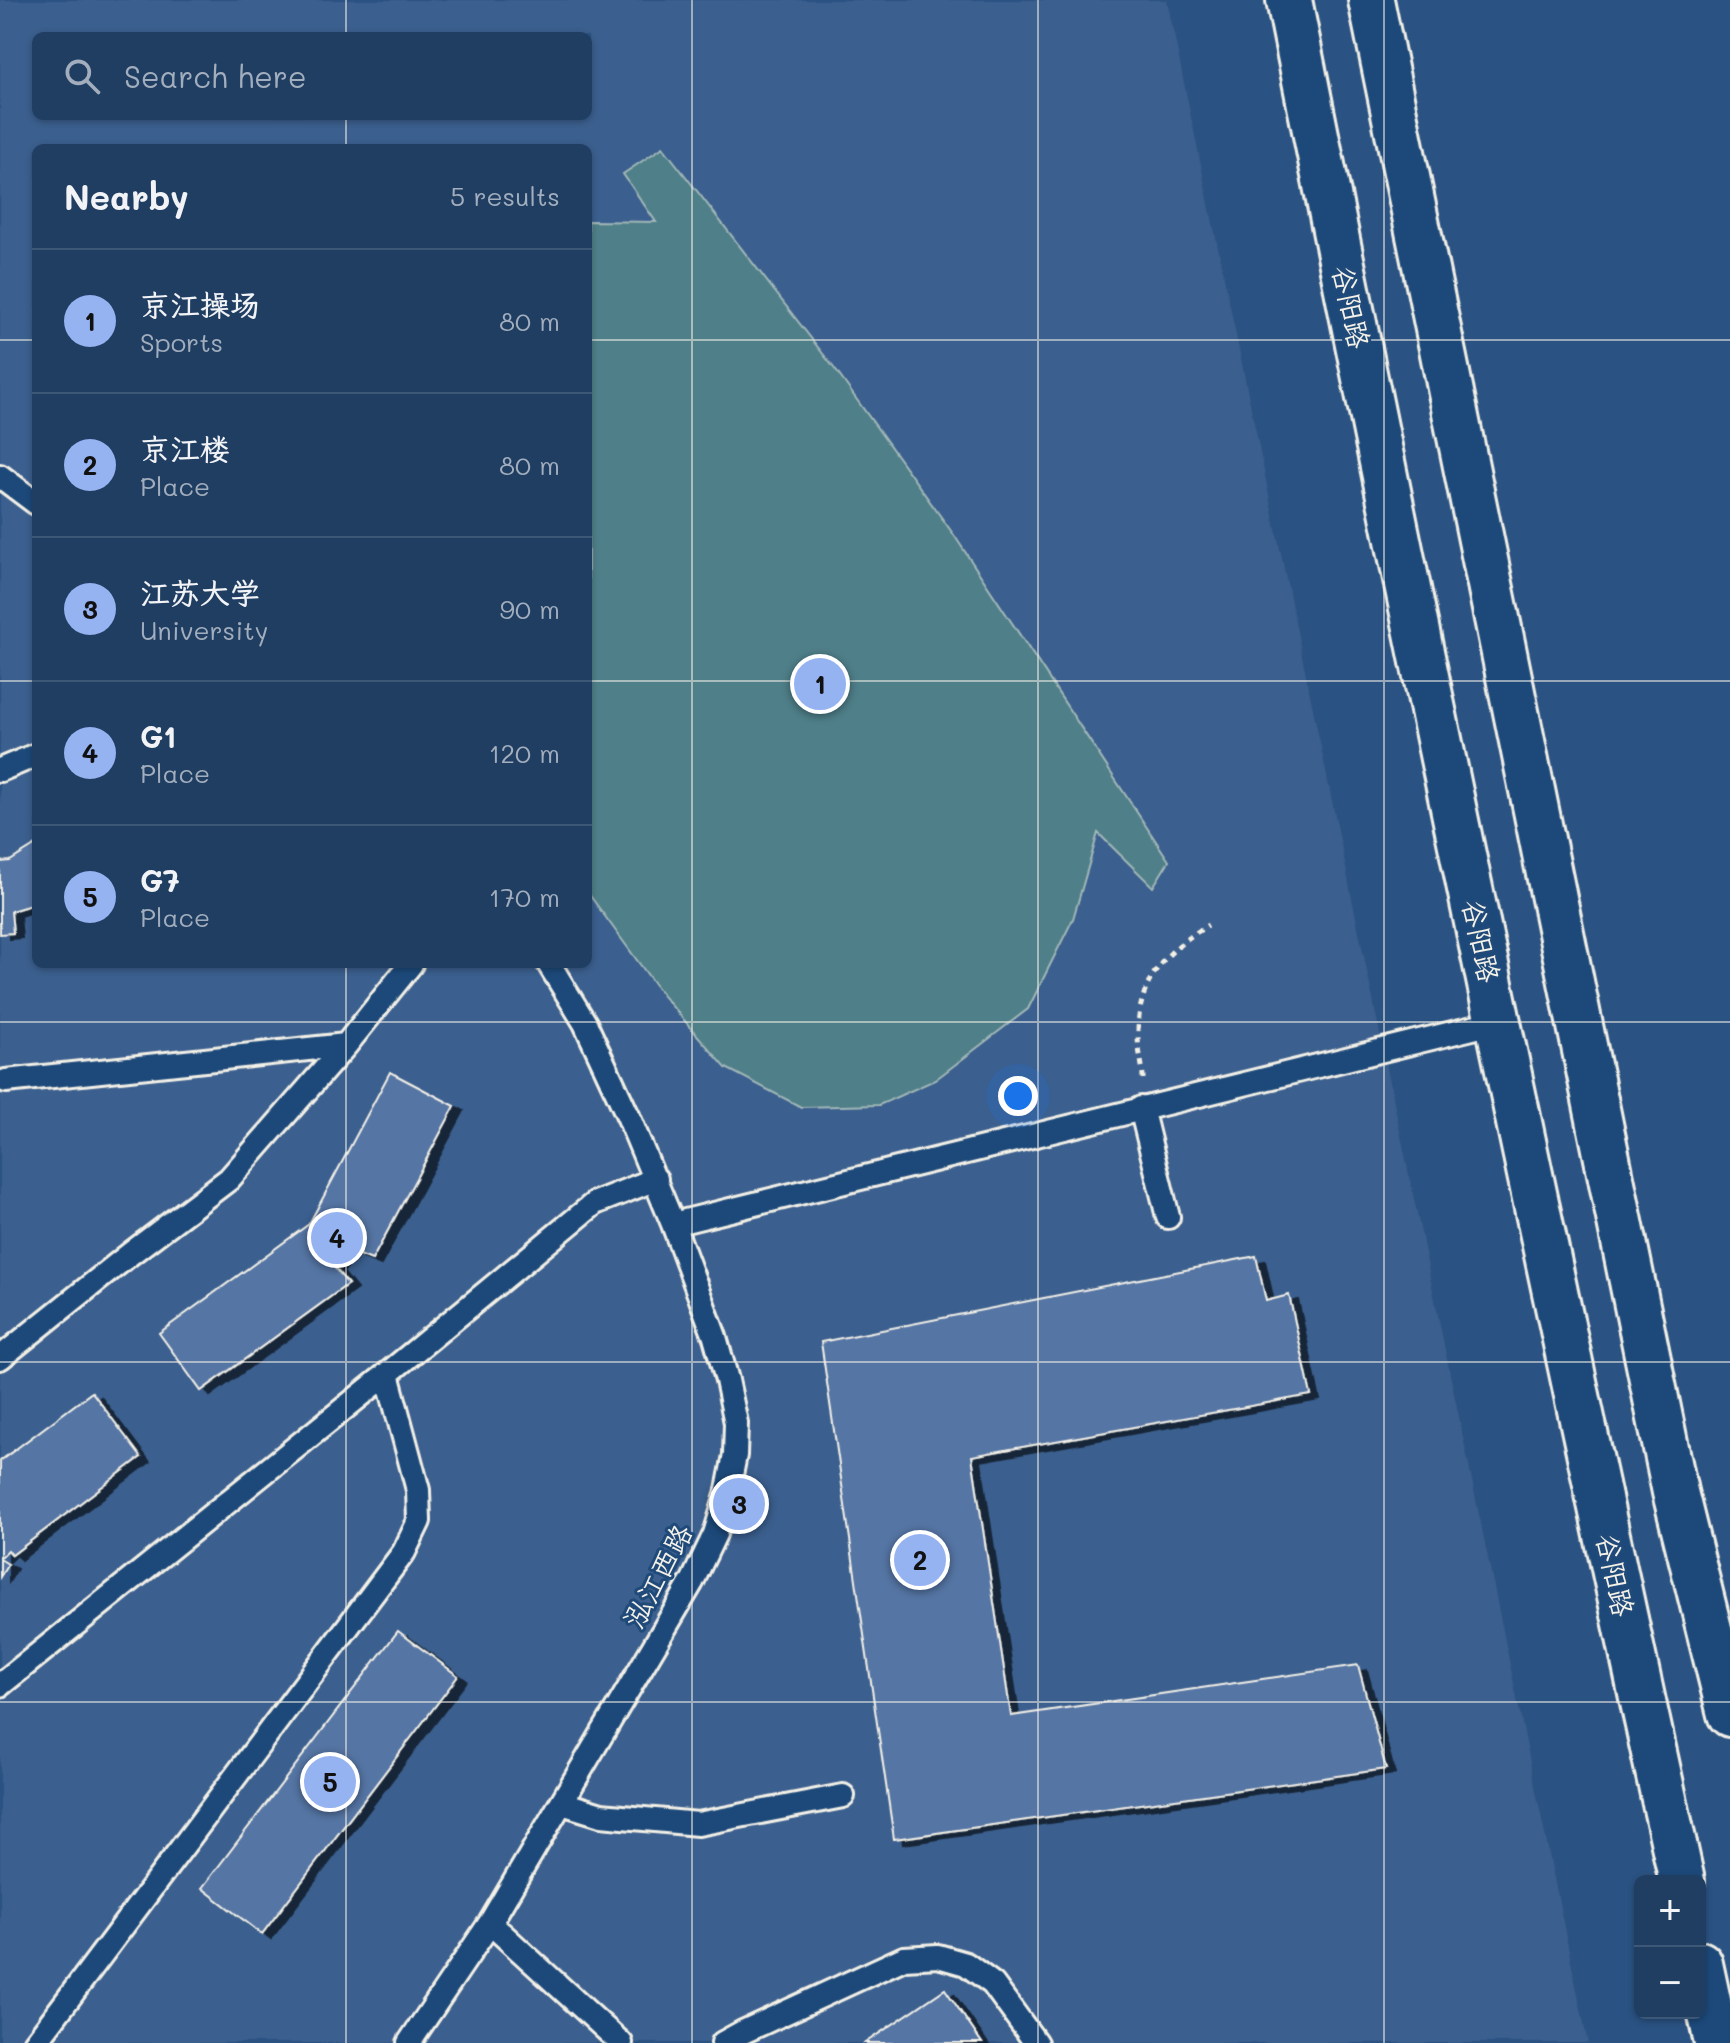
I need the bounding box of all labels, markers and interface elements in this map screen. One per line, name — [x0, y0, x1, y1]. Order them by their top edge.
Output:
search box — [32, 32, 592, 120]
icon: search — [60, 54, 104, 98]
text: Search here — [124, 56, 307, 96]
text: Nearby — [64, 174, 189, 219]
text: 5 results — [450, 179, 560, 213]
street label: 谷阳路 — [1326, 262, 1378, 352]
text: 京江操场 — [140, 284, 260, 324]
text: 1 — [84, 304, 96, 338]
text: 80 m — [499, 304, 560, 338]
text: Sports — [140, 325, 223, 359]
text: 京江楼 — [140, 428, 230, 468]
text: 2 — [83, 448, 97, 482]
text: 80 m — [499, 448, 560, 482]
text: Place — [140, 469, 210, 503]
text: 江苏大学 — [140, 572, 260, 612]
text: 3 — [82, 592, 98, 626]
text: 90 m — [500, 592, 560, 626]
text: University — [140, 613, 268, 647]
pin: 1 — [794, 654, 846, 714]
text: G1 — [140, 716, 176, 756]
text: 4 — [82, 736, 98, 770]
text: 120 m — [489, 736, 560, 770]
text: Place — [140, 756, 210, 790]
text: G7 — [140, 860, 180, 900]
text: 5 — [82, 880, 98, 914]
text: 170 m — [489, 880, 560, 914]
street label: 谷阳路 — [1456, 896, 1508, 986]
text: Place — [140, 900, 210, 934]
your location — [998, 1076, 1038, 1116]
pin: 4 — [311, 1208, 363, 1268]
pin: 3 — [713, 1474, 765, 1534]
street label: 泓江西路 — [615, 1518, 699, 1633]
pin: 2 — [894, 1530, 946, 1590]
street label: 谷阳路 — [1590, 1530, 1642, 1620]
pin: 5 — [304, 1752, 356, 1812]
map controls — [1634, 1875, 1706, 2019]
button: + — [1634, 1875, 1706, 1947]
button: − — [1634, 1947, 1706, 2019]

